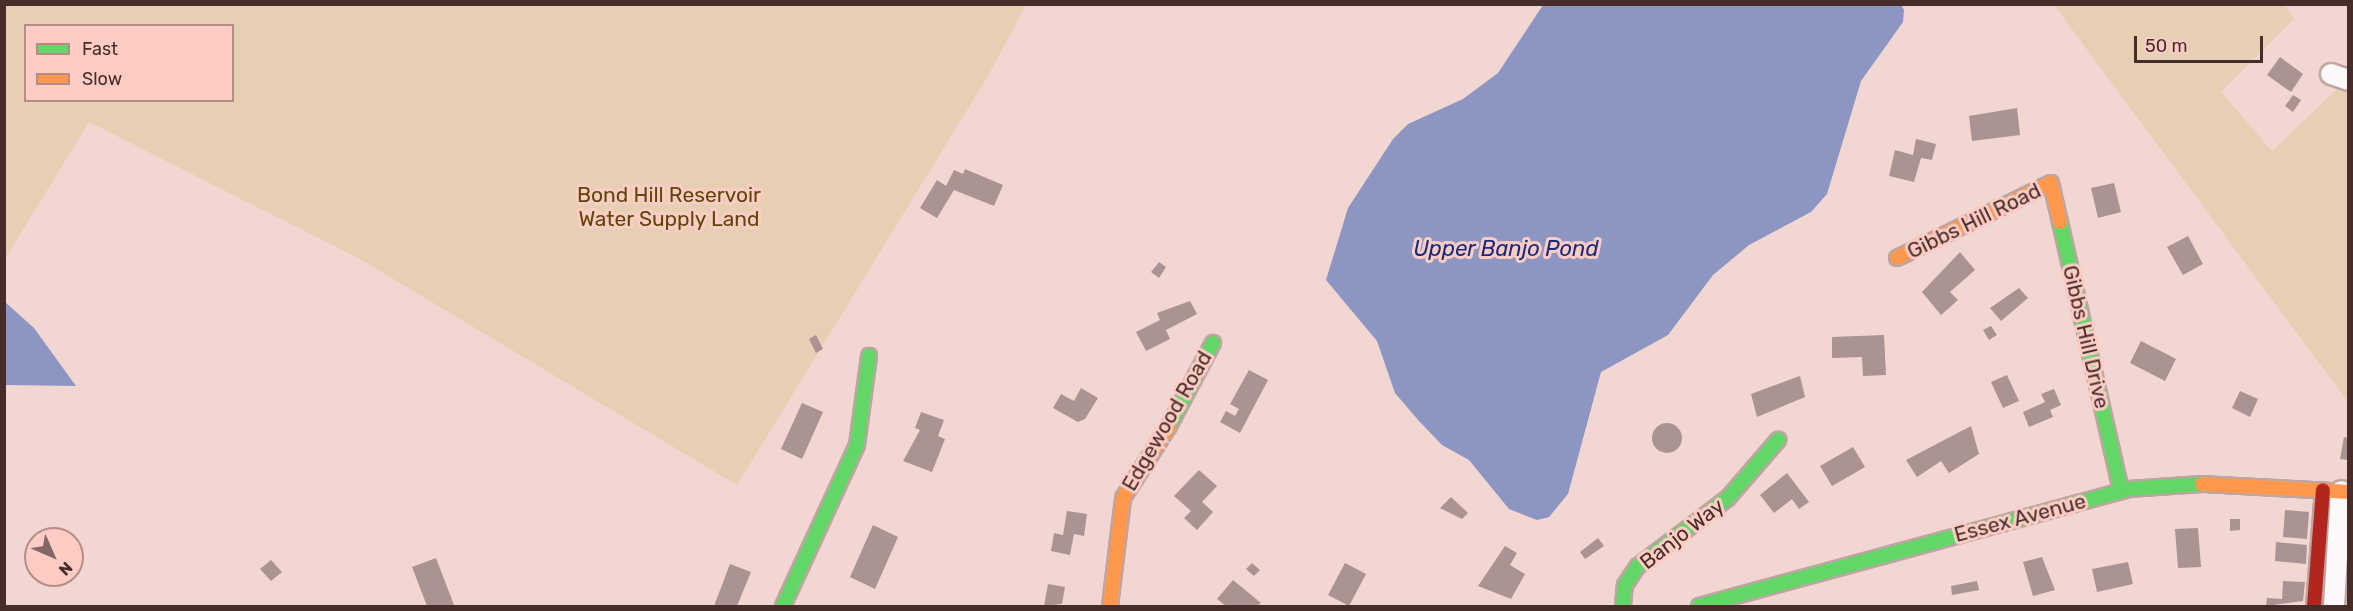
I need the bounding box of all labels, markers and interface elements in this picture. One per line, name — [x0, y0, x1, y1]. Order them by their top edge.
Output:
legend — [24, 24, 234, 102]
scale bar — [2137, 24, 2266, 62]
text: 50 m — [2145, 35, 2188, 57]
text: Fast — [82, 38, 118, 60]
text: Slow — [82, 68, 122, 90]
street label: Gibbs Hill Road — [1903, 178, 2045, 264]
park label: Bond Hill Reservoir Water Supply Land — [577, 182, 761, 232]
water label: Upper Banjo Pond — [1413, 236, 1599, 262]
street label: Gibbs Hill Drive — [2057, 263, 2115, 411]
street label: Edgewood Road — [1117, 347, 1217, 495]
street label: Essex Avenue — [1951, 488, 2089, 548]
street label: Banjo Way — [1635, 493, 1729, 575]
north arrow — [24, 527, 84, 587]
text: N — [55, 558, 76, 579]

